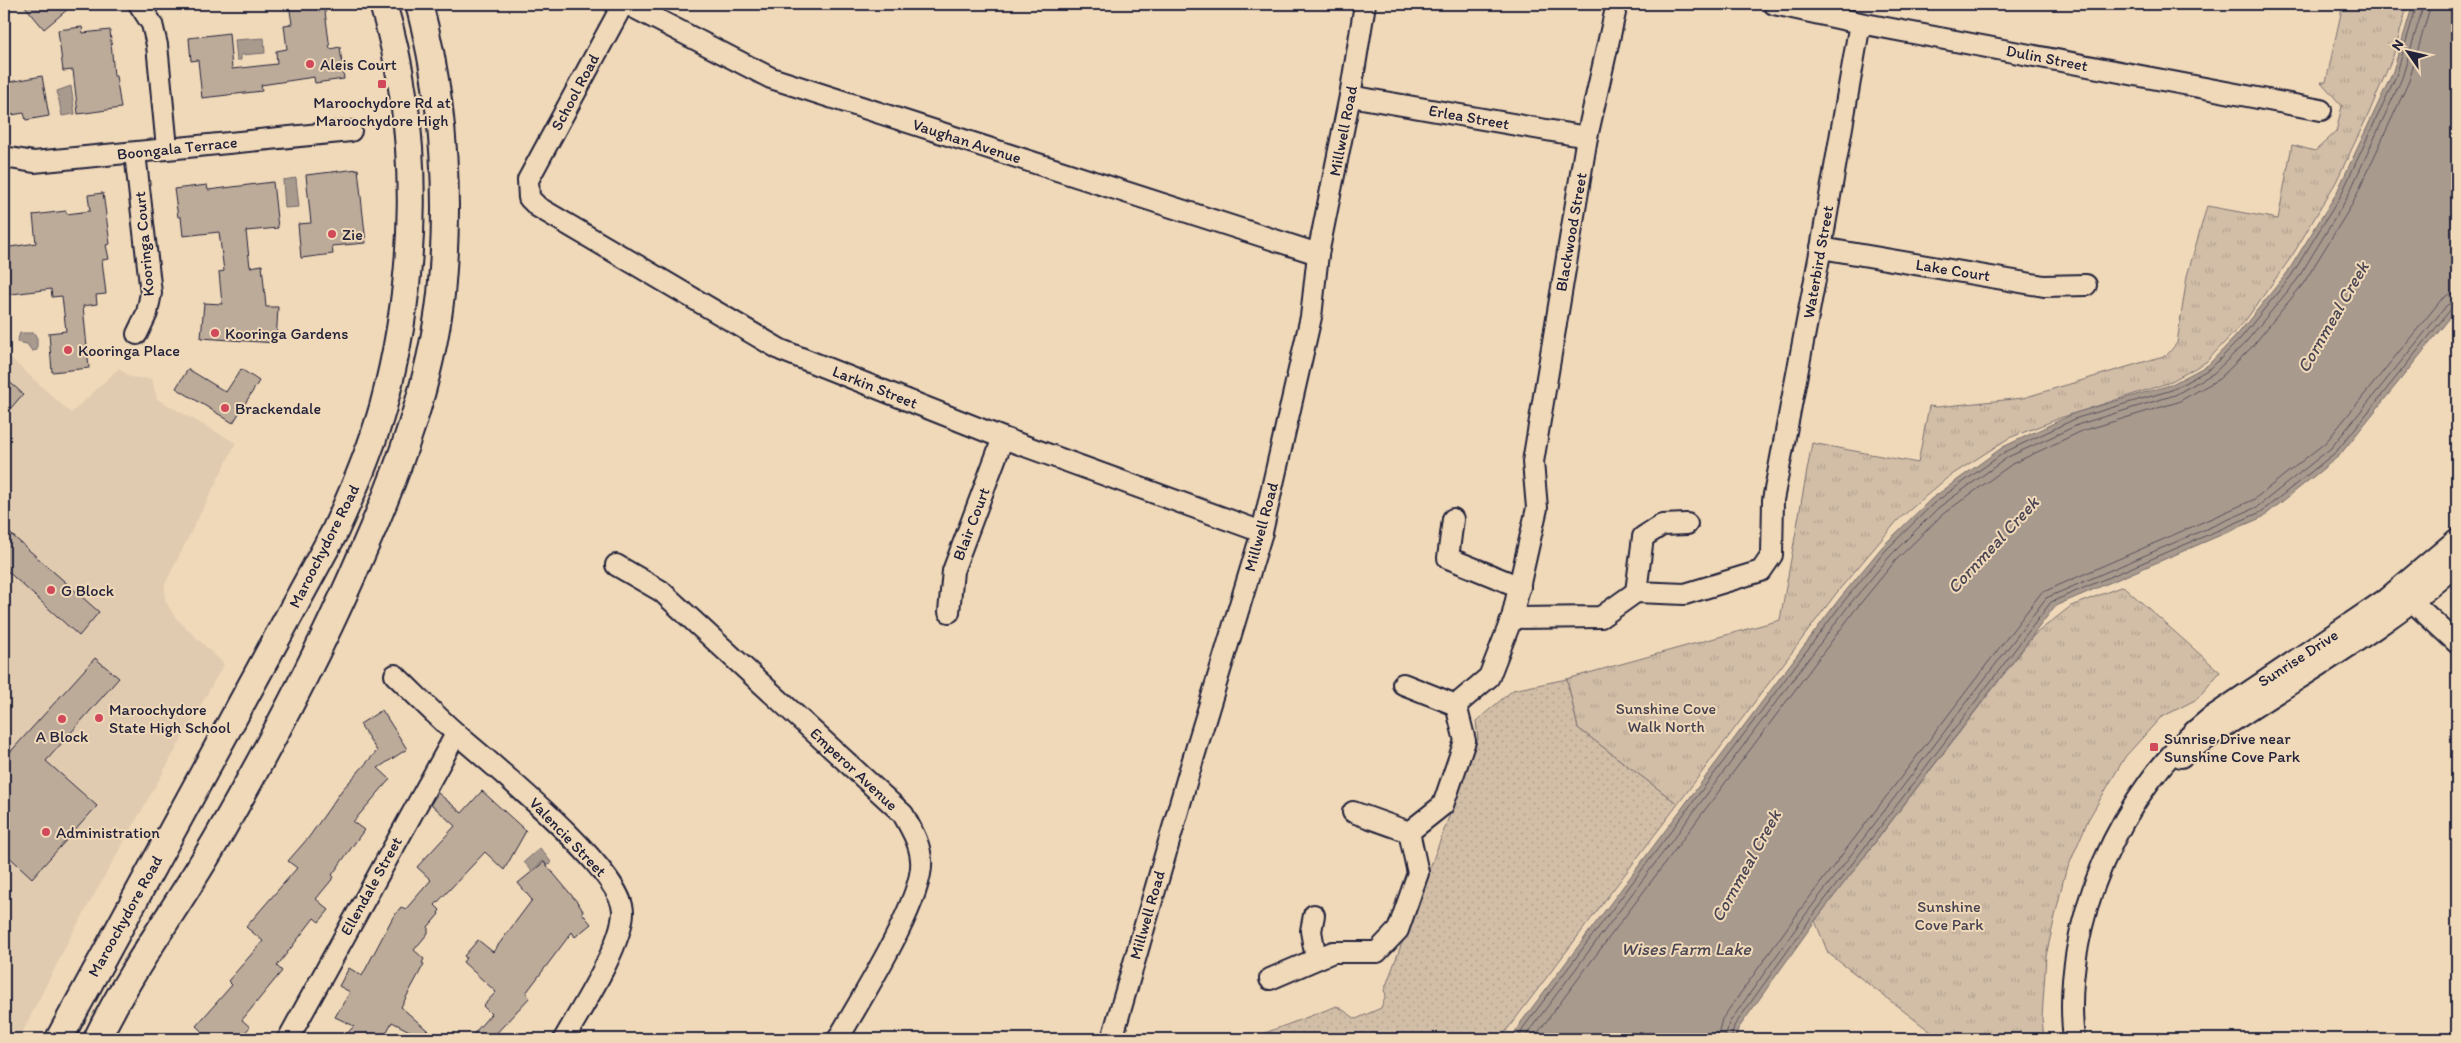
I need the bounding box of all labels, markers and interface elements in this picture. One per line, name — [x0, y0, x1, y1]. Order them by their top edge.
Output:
north arrow — [2384, 28, 2434, 78]
text: N — [2388, 36, 2407, 54]
street label: Dulin Street — [2005, 41, 2090, 75]
street label: School Road — [547, 50, 603, 134]
place label: Aleis Court — [320, 55, 397, 74]
marker: Aleis Court — [304, 58, 316, 70]
marker: Maroochydore Rd at Maroochydore High — [376, 78, 388, 90]
street label: Millwell Road — [1325, 84, 1361, 178]
place label: Maroochydore Rd at Maroochydore High — [313, 93, 451, 130]
street label: Erlea Street — [1427, 101, 1511, 133]
street label: Vaughan Avenue — [910, 114, 1024, 168]
street label: Boongala Terrace — [116, 132, 238, 164]
street label: Blackwood Street — [1551, 171, 1591, 293]
street label: Kooringa Court — [130, 191, 158, 297]
street label: Waterbird Street — [1799, 204, 1837, 320]
place label: Zie — [342, 225, 363, 244]
marker: Zie — [326, 228, 338, 240]
street label: Lake Court — [1914, 255, 1992, 285]
water label: Cornmeal Creek — [2292, 256, 2375, 376]
place label: Kooringa Gardens — [225, 324, 348, 343]
marker: Kooringa Gardens — [209, 327, 221, 339]
place label: Kooringa Place — [78, 341, 180, 360]
marker: Kooringa Place — [62, 344, 74, 356]
street label: Larkin Street — [830, 361, 920, 413]
place label: Brackendale — [235, 399, 321, 418]
marker: Brackendale — [219, 402, 231, 414]
street label: Millwell Road — [1240, 480, 1282, 574]
street label: Maroochydore Road — [285, 481, 363, 611]
street label: Blair Court — [948, 485, 994, 563]
water label: Cornmeal Creek — [1942, 491, 2045, 598]
place label: G Block — [61, 581, 115, 600]
marker: G Block — [45, 584, 57, 596]
street label: Sunrise Drive — [2254, 625, 2342, 691]
park label: Sunshine Cove Walk North — [1616, 699, 1716, 736]
place label: Maroochydore State High School — [109, 700, 231, 737]
marker: Maroochydore State High School — [93, 712, 105, 724]
marker: A Block — [56, 713, 68, 725]
street label: Emperor Avenue — [806, 723, 902, 815]
place label: A Block — [36, 727, 89, 746]
place label: Sunrise Drive near Sunshine Cove Park — [2164, 729, 2301, 766]
marker: Sunrise Drive near Sunshine Cove Park — [2148, 741, 2160, 753]
street label: Valencie Street — [525, 793, 611, 881]
water label: Cornmeal Creek — [1706, 805, 1787, 926]
place label: Administration — [56, 823, 160, 842]
marker: Administration — [40, 826, 52, 838]
street label: Ellendale Street — [336, 833, 406, 939]
street label: Maroochydore Road — [84, 852, 166, 980]
street label: Millwell Road — [1125, 868, 1169, 962]
park label: Sunshine Cove Park — [1915, 897, 1984, 934]
water label: Wises Farm Lake — [1621, 938, 1752, 960]

